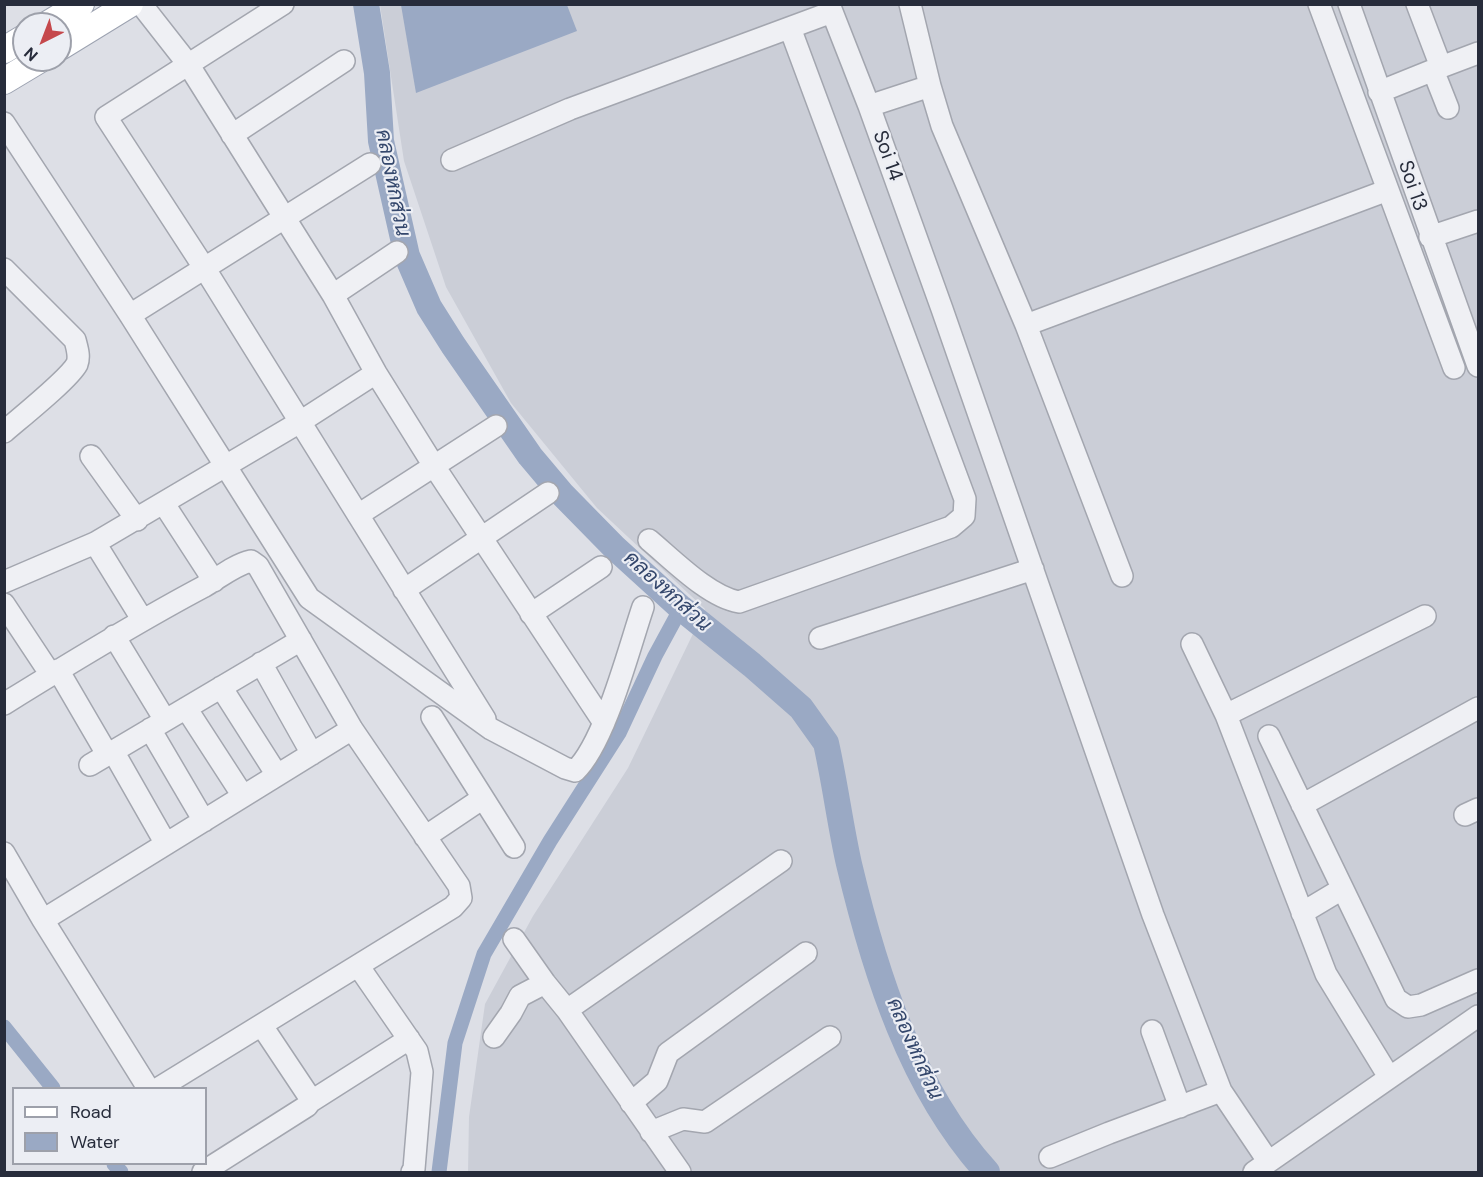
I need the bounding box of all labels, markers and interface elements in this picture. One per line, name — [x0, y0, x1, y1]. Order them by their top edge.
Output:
north arrow — [12, 12, 72, 72]
text: N — [20, 43, 42, 66]
water label: คลองหกส่วน — [369, 127, 415, 239]
street label: Soi 14 — [867, 127, 907, 185]
street label: Soi 13 — [1392, 158, 1432, 214]
water label: คลองหกส่วน — [618, 546, 716, 638]
water label: คลองหกส่วน — [880, 994, 948, 1104]
legend — [12, 1087, 207, 1165]
text: Road — [70, 1100, 112, 1124]
text: Water — [70, 1130, 120, 1154]

